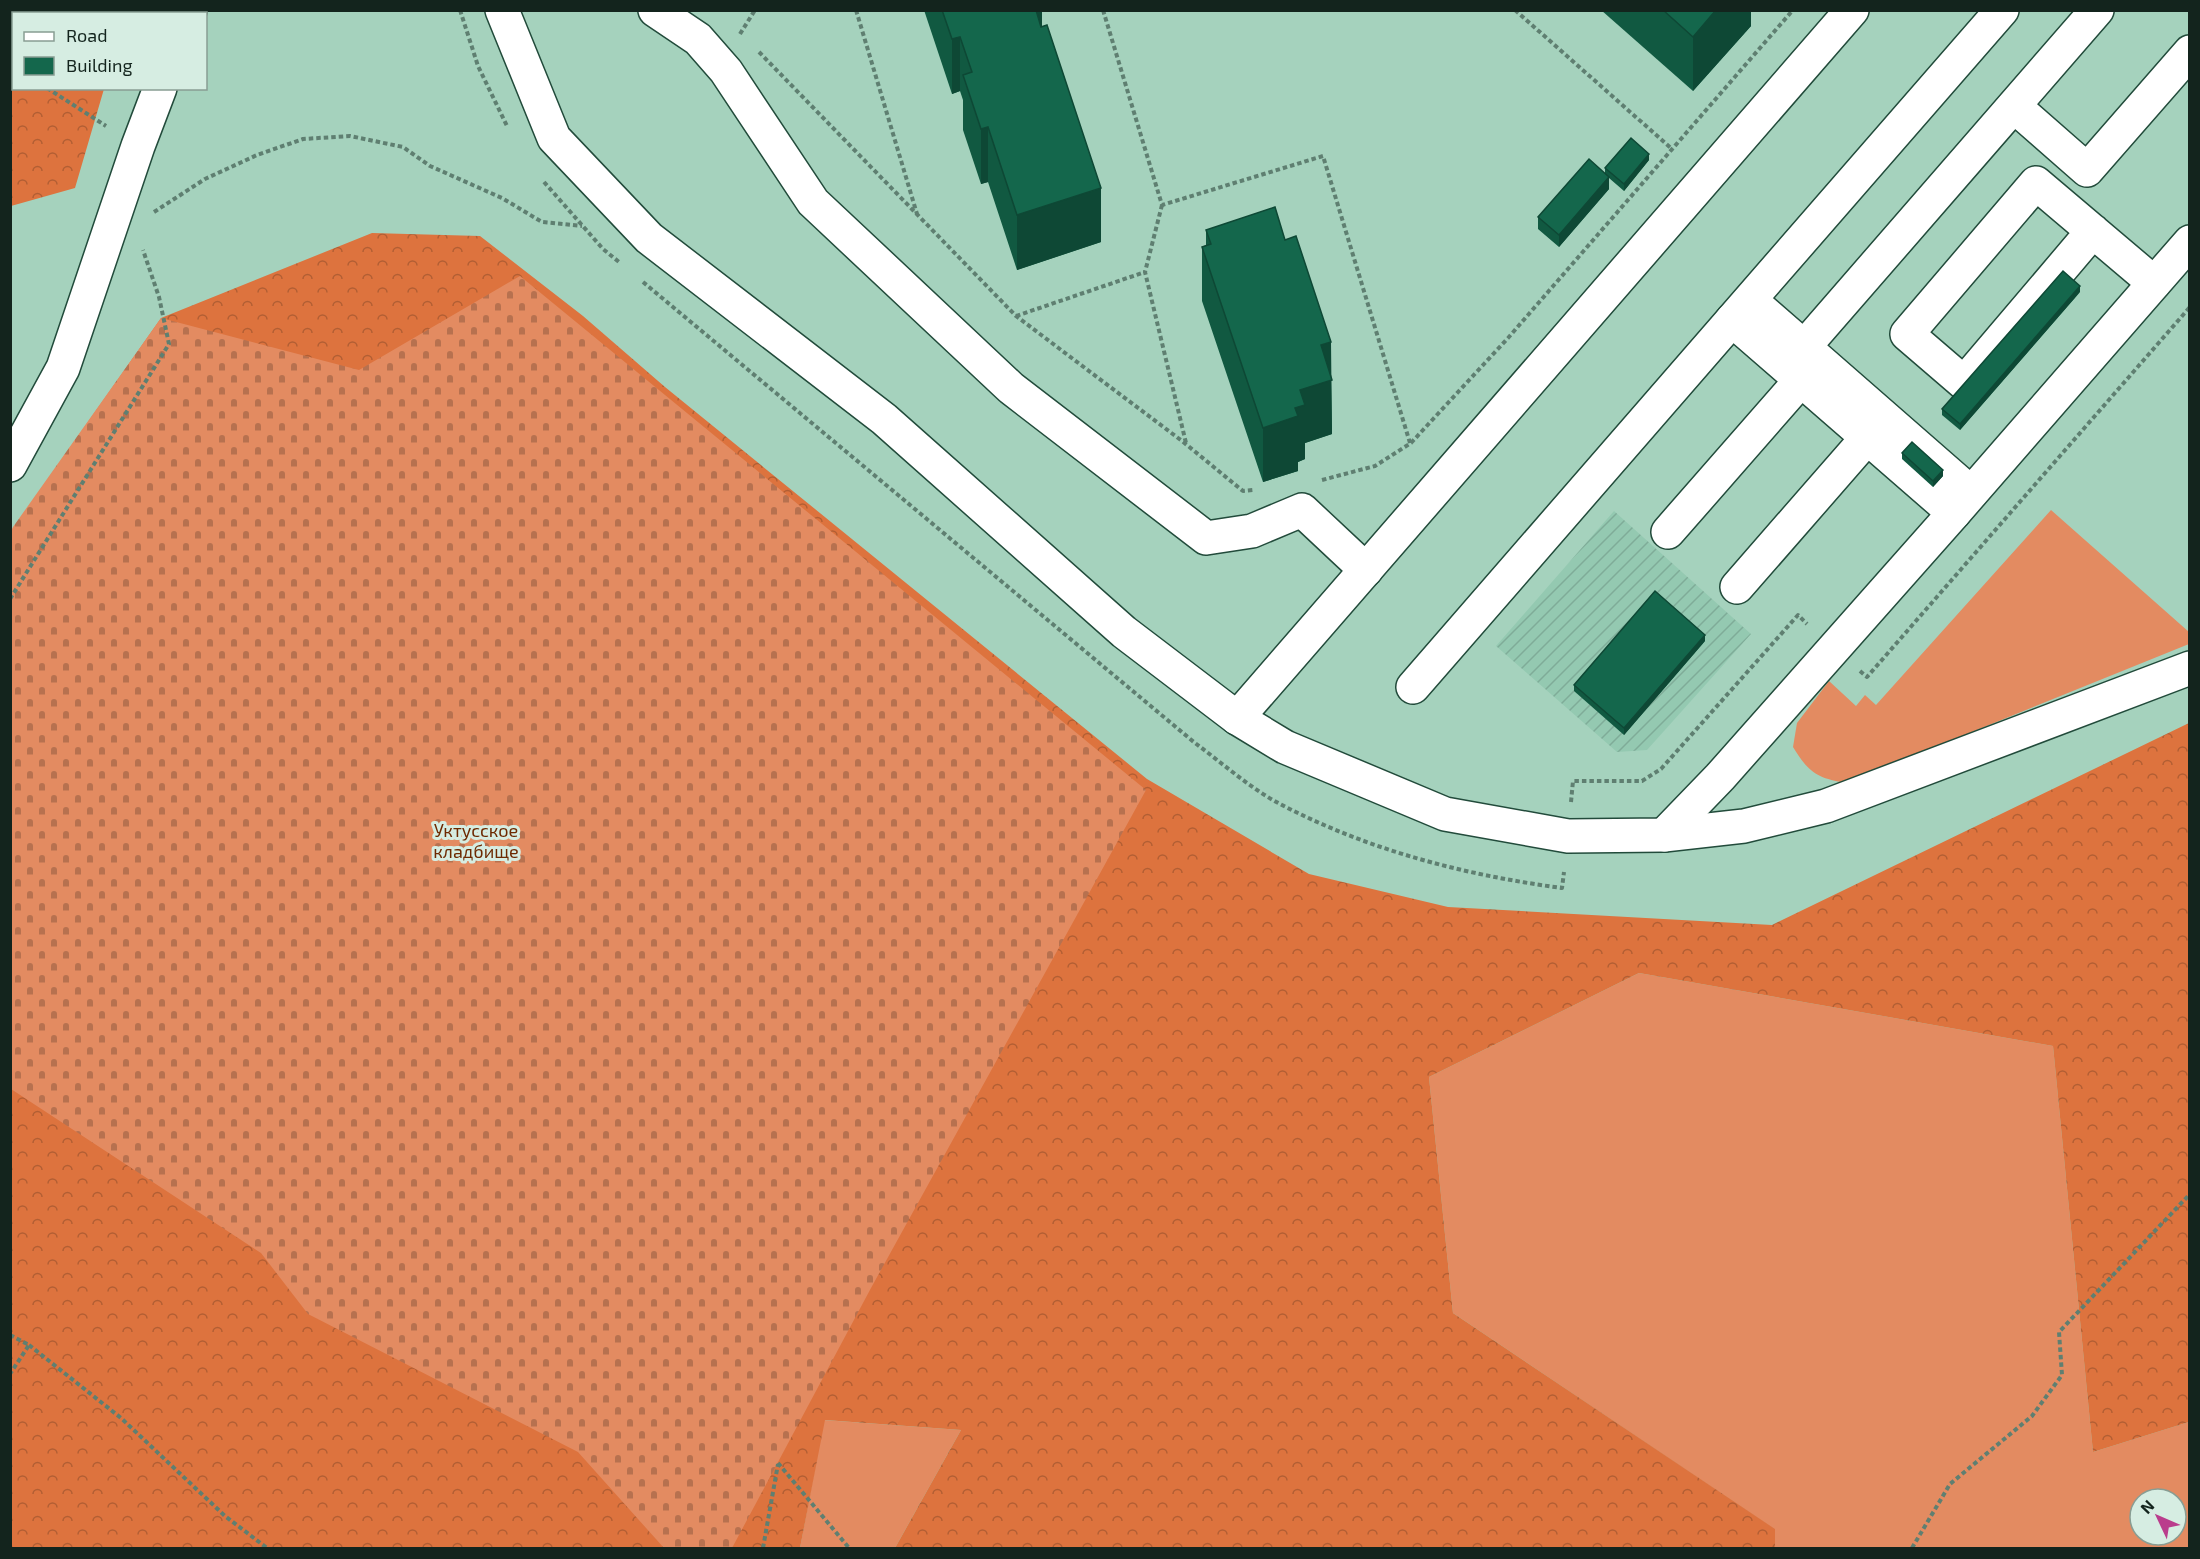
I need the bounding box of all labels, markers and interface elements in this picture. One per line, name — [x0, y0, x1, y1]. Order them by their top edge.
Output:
legend — [12, 12, 207, 90]
text: Road — [66, 24, 107, 46]
text: Building — [66, 54, 133, 76]
park label: Уктусское кладбище — [433, 819, 519, 862]
north arrow — [2128, 1487, 2188, 1547]
text: N — [2136, 1495, 2158, 1517]

